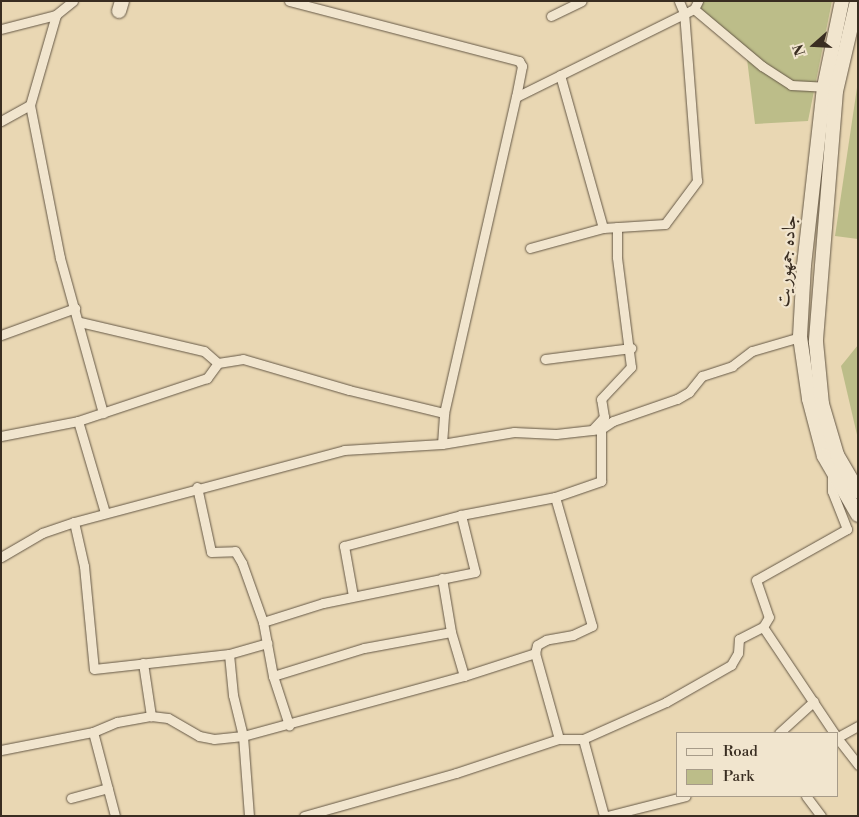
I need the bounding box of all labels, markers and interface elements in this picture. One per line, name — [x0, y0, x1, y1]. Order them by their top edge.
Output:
north arrow — [789, 20, 839, 70]
text: N — [790, 42, 810, 58]
street label: جاده جمهوریت — [772, 214, 802, 308]
legend — [676, 732, 839, 797]
text: Road — [723, 742, 758, 761]
text: Park — [723, 767, 754, 786]

